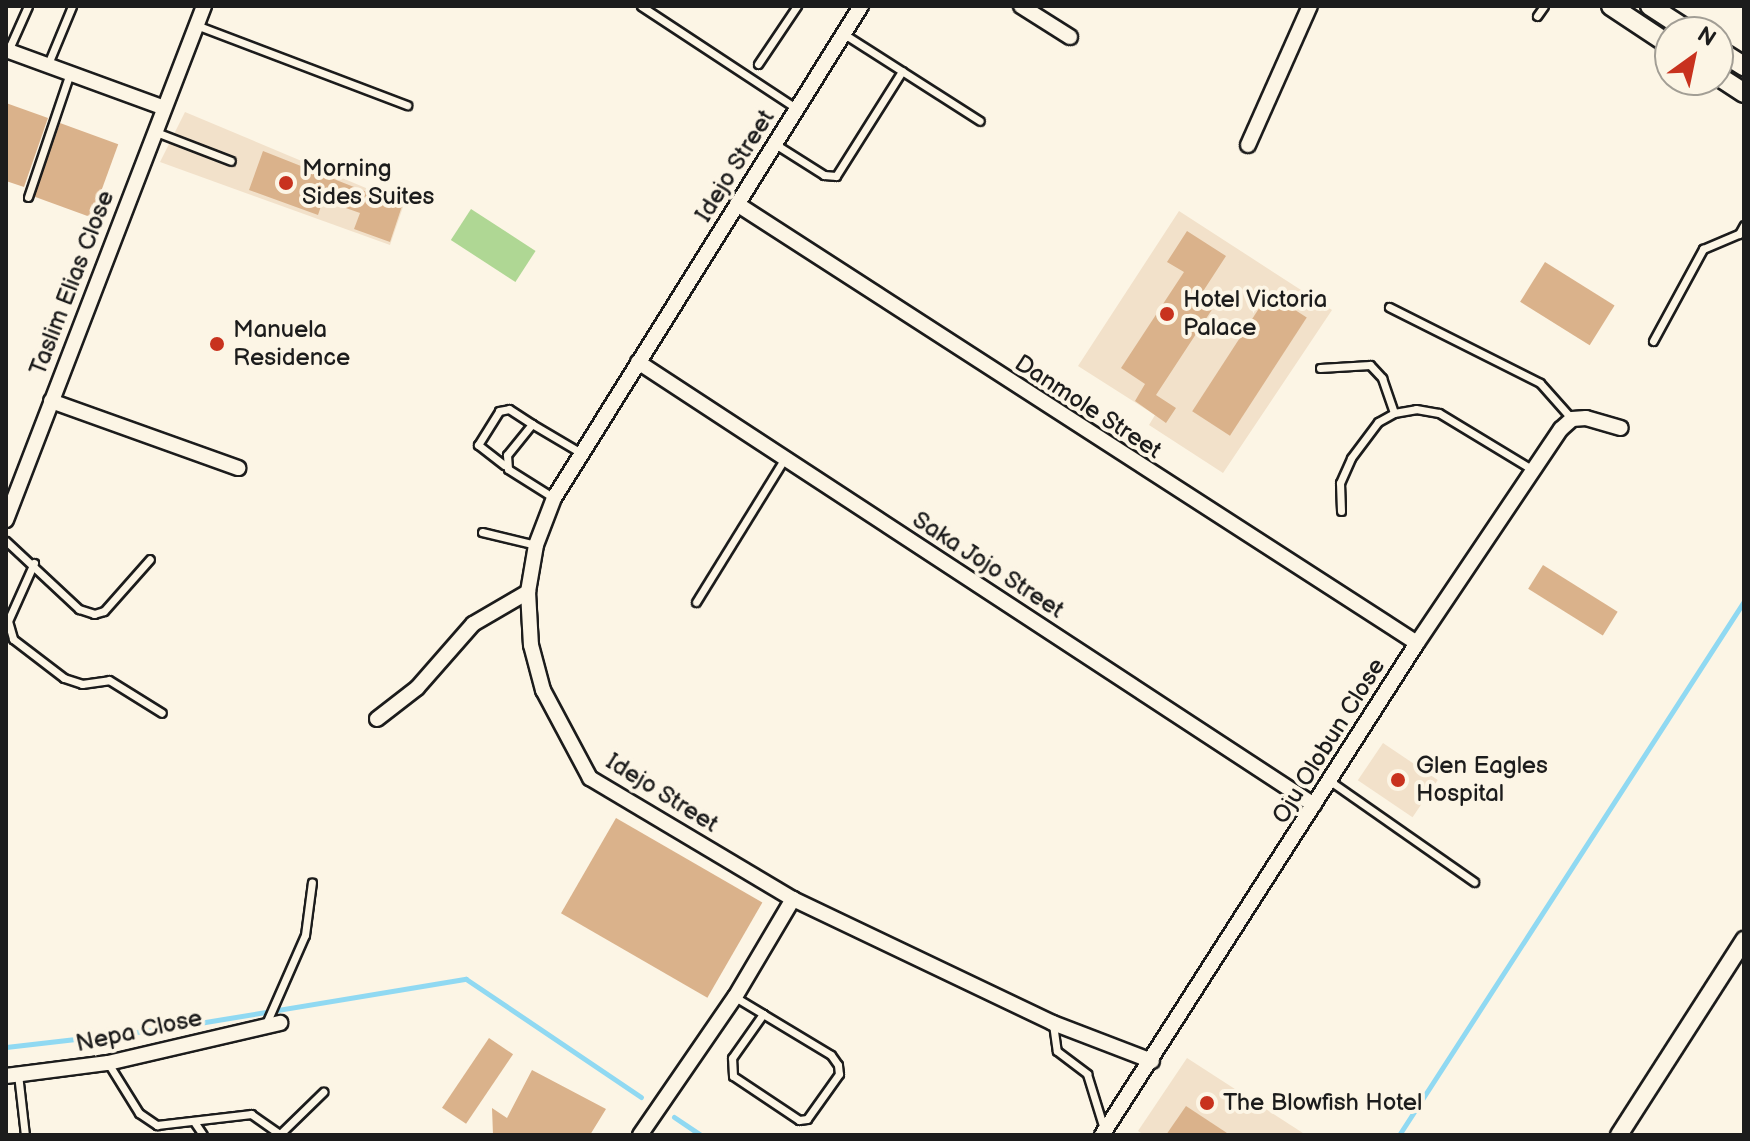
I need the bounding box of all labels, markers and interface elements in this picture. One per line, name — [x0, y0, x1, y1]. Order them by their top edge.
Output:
north arrow — [1654, 16, 1734, 96]
text: N — [1692, 21, 1721, 53]
street label: Idejo Street — [689, 104, 781, 228]
place label: Morning Sides Suites — [302, 155, 435, 211]
marker: Morning Sides Suites — [277, 174, 295, 192]
street label: Taslim Elias Close — [24, 187, 120, 379]
place label: Hotel Victoria Palace — [1183, 286, 1328, 342]
marker: Hotel Victoria Palace — [1158, 305, 1176, 323]
place label: Manuela Residence — [233, 316, 350, 372]
marker: Manuela Residence — [208, 335, 226, 353]
street label: Danmole Street — [1009, 349, 1167, 465]
street label: Saka Jojo Street — [906, 505, 1070, 625]
street label: Oju Olobun Close — [1267, 653, 1391, 829]
street label: Idejo Street — [600, 747, 724, 839]
place label: Glen Eagles Hospital — [1416, 752, 1548, 808]
marker: Glen Eagles Hospital — [1387, 769, 1409, 791]
street label: Nepa Close — [73, 1004, 205, 1058]
place label: The Blowfish Hotel — [1223, 1089, 1422, 1117]
marker: The Blowfish Hotel — [1198, 1094, 1216, 1112]

